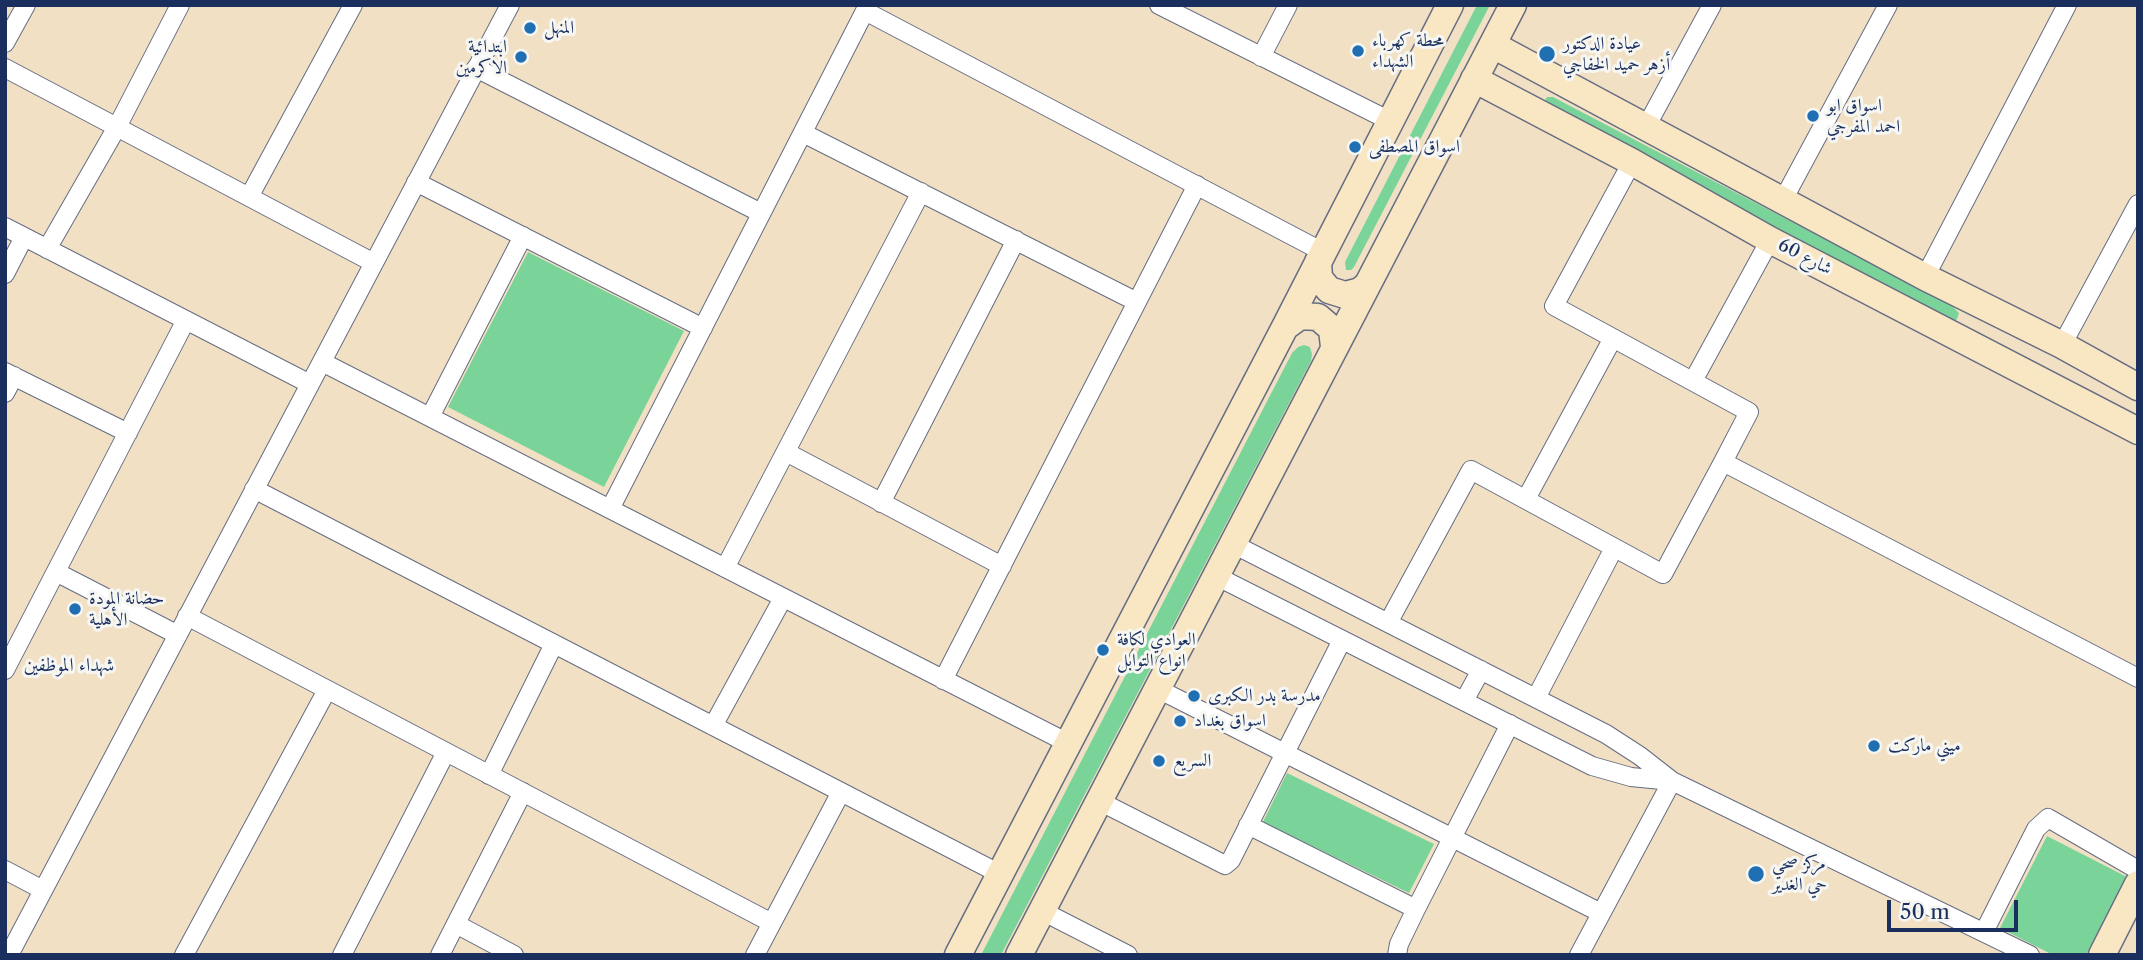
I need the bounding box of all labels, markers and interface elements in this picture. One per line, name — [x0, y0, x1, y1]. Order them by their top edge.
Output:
place label: المنهل — [544, 17, 574, 39]
marker: المنهل — [522, 20, 538, 36]
place label: محطة كهرباء الشهداء — [1372, 30, 1444, 72]
place label: عيادة الدكتور أزهر حميد الخفاجي — [1563, 33, 1670, 76]
place label: ابتدائية الاكرمين — [456, 36, 507, 78]
marker: محطة كهرباء الشهداء — [1350, 43, 1366, 59]
marker: عيادة الدكتور أزهر حميد الخفاجي — [1537, 44, 1557, 64]
marker: ابتدائية الاكرمين — [513, 49, 529, 65]
place label: اسواق ابو احمد المفرجي — [1827, 95, 1900, 138]
marker: اسواق ابو احمد المفرجي — [1805, 108, 1821, 124]
place label: اسواق المصطفى — [1369, 136, 1460, 158]
marker: اسواق المصطفى — [1347, 139, 1363, 155]
street label: شارع 60 — [1774, 234, 1836, 280]
place label: حضانة المودة الأهلية — [89, 588, 164, 630]
marker: حضانة المودة الأهلية — [67, 601, 83, 617]
place label: العوادي لكافة انواع التوابل — [1117, 629, 1196, 672]
marker: العوادي لكافة انواع التوابل — [1095, 642, 1111, 658]
district label: شهداء الموظفين — [24, 655, 114, 677]
place label: مدرسة بدر الكبرى — [1208, 685, 1321, 707]
marker: مدرسة بدر الكبرى — [1186, 688, 1202, 704]
place label: اسواق بغداد — [1194, 710, 1266, 732]
marker: اسواق بغداد — [1172, 713, 1188, 729]
place label: ميني ماركت — [1888, 735, 1961, 757]
marker: ميني ماركت — [1866, 738, 1882, 754]
place label: السريع — [1173, 750, 1211, 772]
marker: السريع — [1151, 753, 1167, 769]
place label: مركز صحي حي الغدير — [1772, 853, 1827, 896]
marker: مركز صحي حي الغدير — [1746, 864, 1766, 884]
scale bar — [1891, 886, 2022, 930]
text: 50 m — [1900, 899, 1950, 924]

